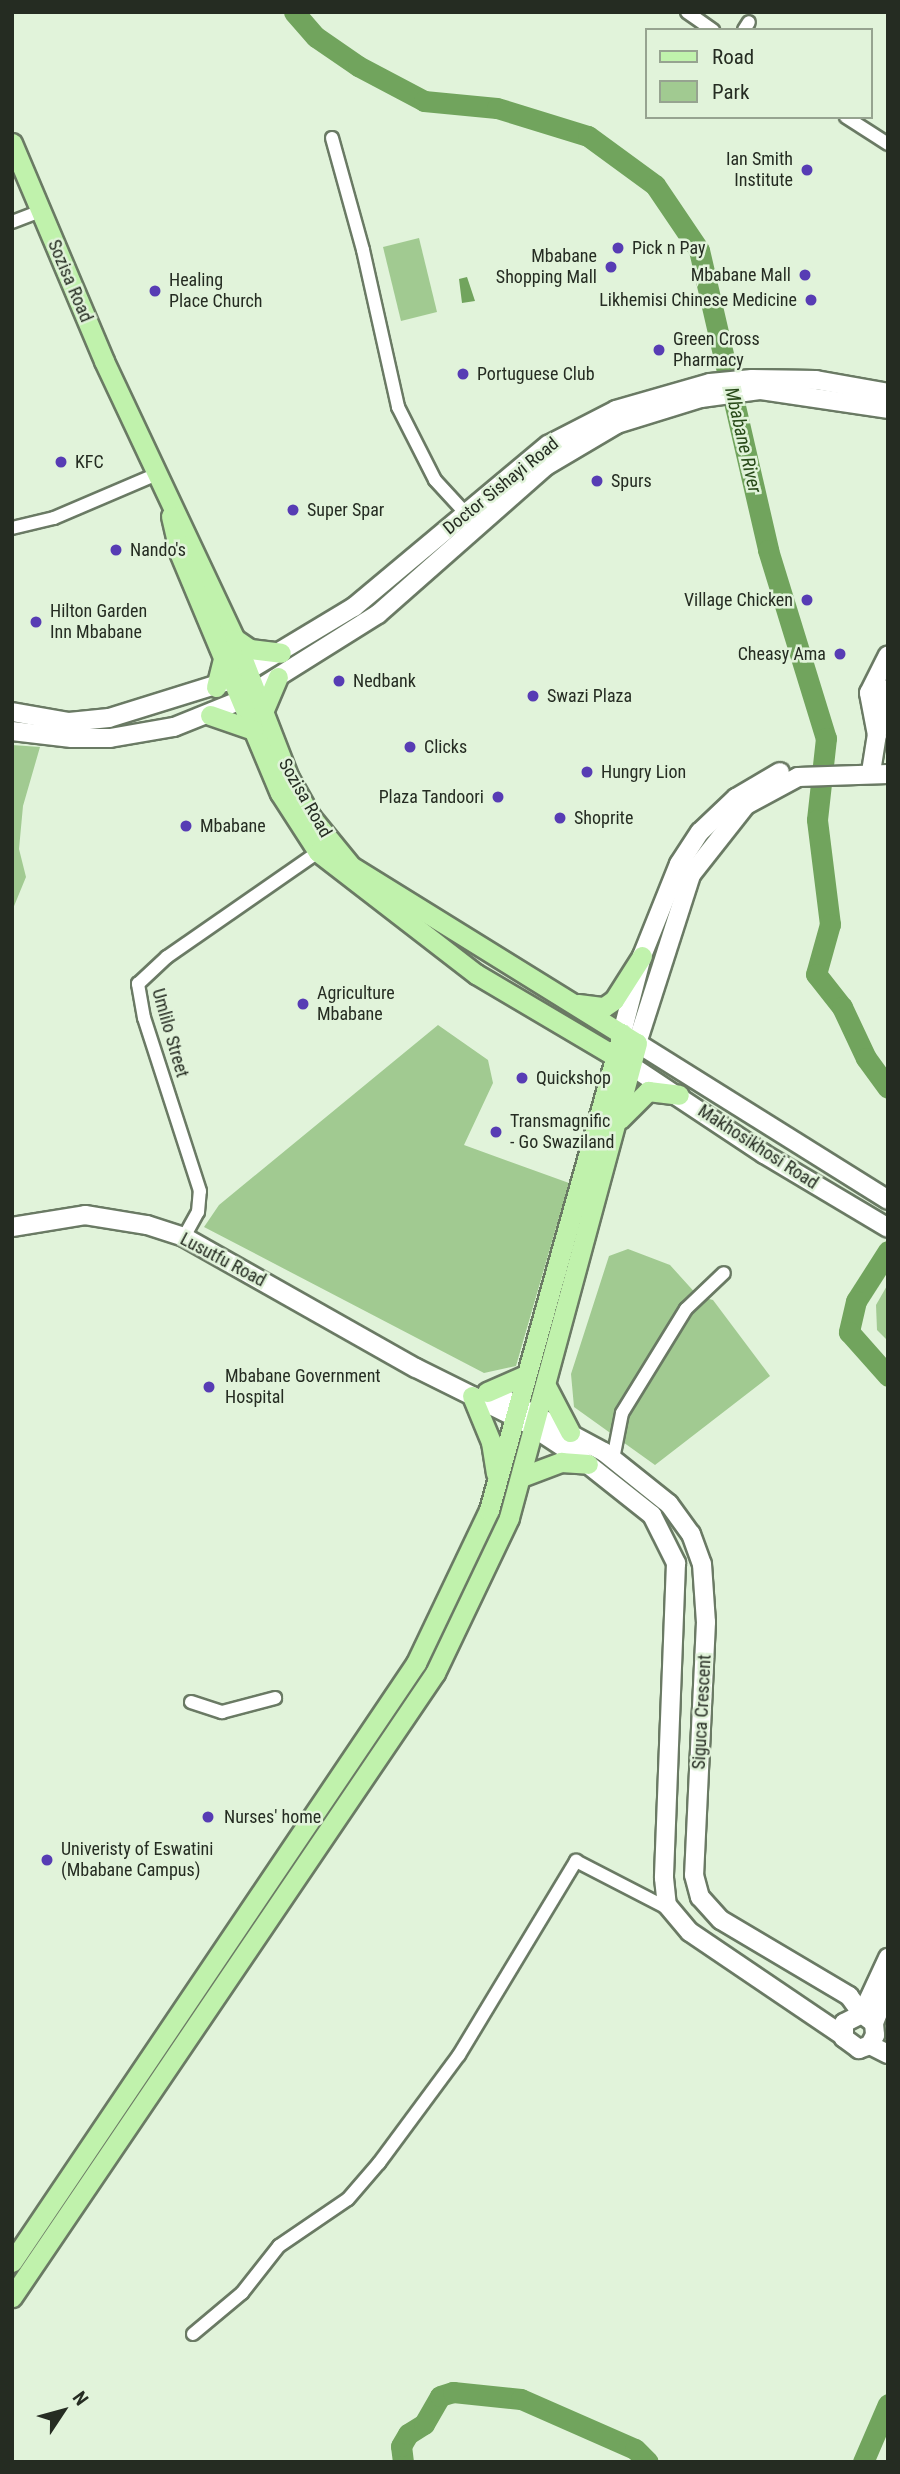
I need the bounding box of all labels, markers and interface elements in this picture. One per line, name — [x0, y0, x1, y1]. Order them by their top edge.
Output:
legend — [645, 28, 872, 119]
text: Road — [712, 45, 754, 69]
text: Park — [712, 80, 749, 104]
place label: Ian Smith Institute — [726, 149, 793, 192]
marker: Ian Smith Institute — [799, 162, 815, 178]
street label: Sozisa Road — [43, 237, 97, 325]
place label: Pick n Pay — [632, 237, 705, 259]
marker: Pick n Pay — [610, 240, 626, 256]
place label: Mbabane Shopping Mall — [496, 246, 597, 288]
marker: Mbabane Shopping Mall — [603, 259, 619, 275]
place label: Mbabane Mall — [691, 264, 791, 286]
marker: Mbabane Mall — [797, 267, 813, 283]
place label: Healing Place Church — [169, 270, 263, 312]
marker: Healing Place Church — [147, 283, 163, 299]
place label: Likhemisi Chinese Medicine — [599, 289, 797, 311]
marker: Likhemisi Chinese Medicine — [803, 292, 819, 308]
place label: Green Cross Pharmacy — [673, 329, 760, 372]
marker: Green Cross Pharmacy — [651, 342, 667, 358]
place label: Portuguese Club — [477, 363, 595, 385]
marker: Portuguese Club — [455, 366, 471, 382]
water label: Mbabane River — [720, 385, 766, 495]
street label: Doctor Sishayi Road — [439, 433, 563, 539]
place label: KFC — [75, 451, 104, 473]
marker: KFC — [53, 454, 69, 470]
place label: Spurs — [611, 470, 652, 492]
marker: Spurs — [589, 473, 605, 489]
place label: Super Spar — [307, 499, 384, 521]
marker: Super Spar — [285, 502, 301, 518]
place label: Nando's — [130, 539, 186, 561]
marker: Nando's — [108, 542, 124, 558]
place label: Village Chicken — [684, 589, 793, 611]
marker: Village Chicken — [799, 592, 815, 608]
place label: Hilton Garden Inn Mbabane — [50, 601, 147, 644]
marker: Hilton Garden Inn Mbabane — [28, 614, 44, 630]
place label: Cheasy Ama — [738, 643, 826, 665]
marker: Cheasy Ama — [832, 646, 848, 662]
place label: Nedbank — [353, 670, 416, 692]
marker: Nedbank — [331, 673, 347, 689]
place label: Swazi Plaza — [547, 685, 632, 707]
marker: Swazi Plaza — [525, 688, 541, 704]
place label: Clicks — [424, 736, 467, 758]
marker: Clicks — [402, 739, 418, 755]
street label: Sozisa Road — [274, 755, 336, 841]
place label: Hungry Lion — [601, 761, 686, 783]
marker: Hungry Lion — [579, 764, 595, 780]
place label: Plaza Tandoori — [378, 786, 484, 808]
marker: Plaza Tandoori — [490, 789, 506, 805]
place label: Shoprite — [574, 807, 633, 829]
marker: Shoprite — [552, 810, 568, 826]
place label: Mbabane — [200, 815, 266, 837]
marker: Mbabane — [178, 818, 194, 834]
place label: Agriculture Mbabane — [317, 983, 395, 1026]
street label: Umlilo Street — [147, 986, 193, 1080]
marker: Agriculture Mbabane — [295, 996, 311, 1012]
place label: Quickshop — [536, 1067, 611, 1089]
marker: Quickshop — [514, 1070, 530, 1086]
street label: Makhosikhosi Road — [694, 1100, 822, 1194]
place label: Transmagnific - Go Swaziland — [510, 1111, 614, 1154]
marker: Transmagnific - Go Swaziland — [488, 1124, 504, 1140]
street label: Lusutfu Road — [177, 1228, 269, 1292]
place label: Mbabane Government Hospital — [225, 1366, 381, 1408]
marker: Mbabane Government Hospital — [199, 1377, 219, 1397]
street label: Siguca Crescent — [688, 1654, 716, 1770]
place label: Nurses' home — [224, 1806, 321, 1828]
marker: Nurses' home — [198, 1807, 218, 1827]
place label: Univeristy of Eswatini (Mbabane Campus) — [61, 1839, 213, 1882]
marker: Univeristy of Eswatini (Mbabane Campus) — [39, 1852, 55, 1868]
north arrow — [28, 2376, 98, 2446]
text: N — [68, 2387, 93, 2410]

